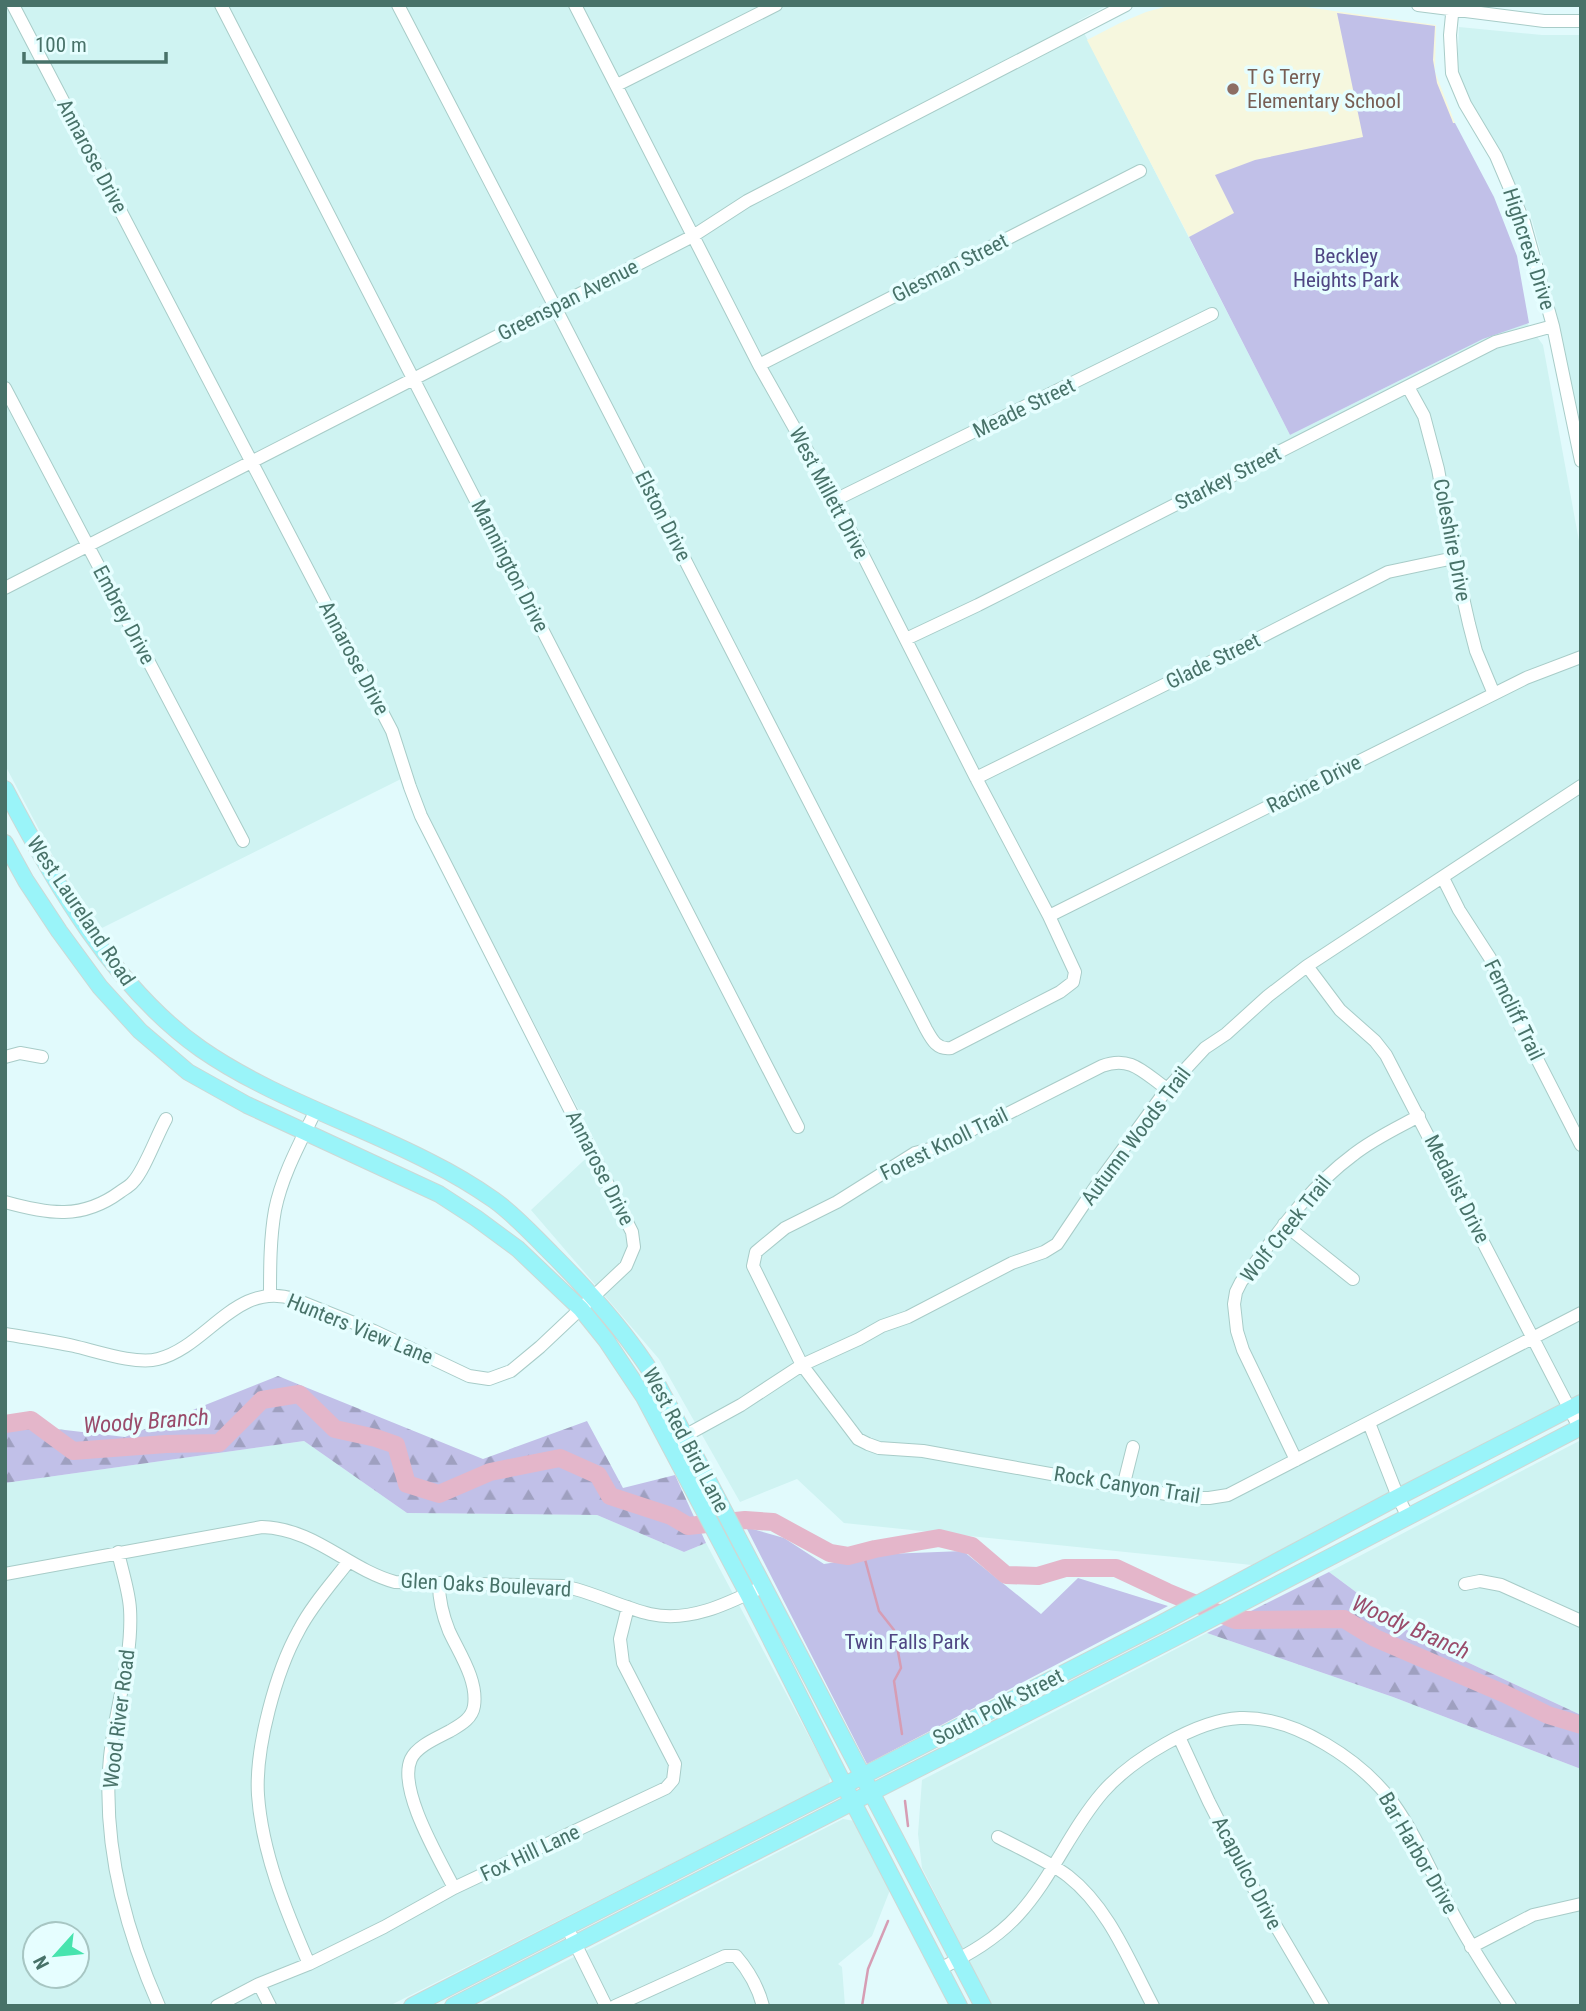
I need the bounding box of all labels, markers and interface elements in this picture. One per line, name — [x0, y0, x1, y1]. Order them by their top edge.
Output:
scale bar — [24, 21, 166, 65]
text: 100 m — [35, 33, 87, 57]
place label: T G Terry Elementary School — [1247, 65, 1401, 113]
marker: T G Terry Elementary School — [1225, 81, 1241, 97]
street label: Annarose Drive — [52, 95, 132, 217]
street label: Highcrest Drive — [1498, 185, 1560, 313]
street label: Glesman Street — [888, 229, 1012, 307]
park label: Beckley Heights Park — [1293, 244, 1400, 292]
street label: Greenspan Avenue — [494, 254, 642, 346]
street label: Meade Street — [969, 373, 1079, 443]
street label: West Millett Drive — [784, 423, 874, 563]
street label: Starkey Street — [1171, 441, 1285, 515]
street label: Elston Drive — [630, 467, 696, 565]
street label: Coleshire Drive — [1428, 477, 1476, 604]
street label: Mannington Drive — [466, 496, 554, 636]
street label: Embrey Drive — [88, 562, 160, 668]
street label: Annarose Drive — [314, 597, 394, 719]
street label: Glade Street — [1162, 628, 1264, 694]
street label: Racine Drive — [1263, 750, 1365, 818]
street label: West Laureland Road — [22, 832, 140, 990]
street label: Ferncliff Trail — [1479, 956, 1549, 1064]
street label: Autumn Woods Trail — [1076, 1062, 1196, 1210]
street label: Forest Knoll Trail — [876, 1103, 1012, 1185]
street label: Annarose Drive — [561, 1107, 639, 1229]
street label: Medalist Drive — [1419, 1131, 1495, 1247]
street label: Wolf Creek Trail — [1236, 1171, 1336, 1287]
street label: Hunters View Lane — [284, 1289, 437, 1369]
street label: West Red Bird Lane — [638, 1364, 734, 1516]
water label: Woody Branch — [82, 1404, 210, 1439]
street label: Rock Canyon Trail — [1052, 1462, 1202, 1508]
street label: Glen Oaks Boulevard — [400, 1569, 572, 1601]
water label: Woody Branch — [1348, 1590, 1474, 1665]
park label: Twin Falls Park — [844, 1630, 970, 1654]
street label: Wood River Road — [99, 1648, 139, 1790]
street label: South Polk Street — [929, 1664, 1067, 1750]
street label: Bar Harbor Drive — [1374, 1788, 1463, 1918]
street label: Acapulco Drive — [1207, 1813, 1287, 1934]
street label: Fox Hill Lane — [477, 1820, 584, 1886]
north arrow — [21, 1920, 91, 1990]
text: N — [28, 1952, 54, 1973]

